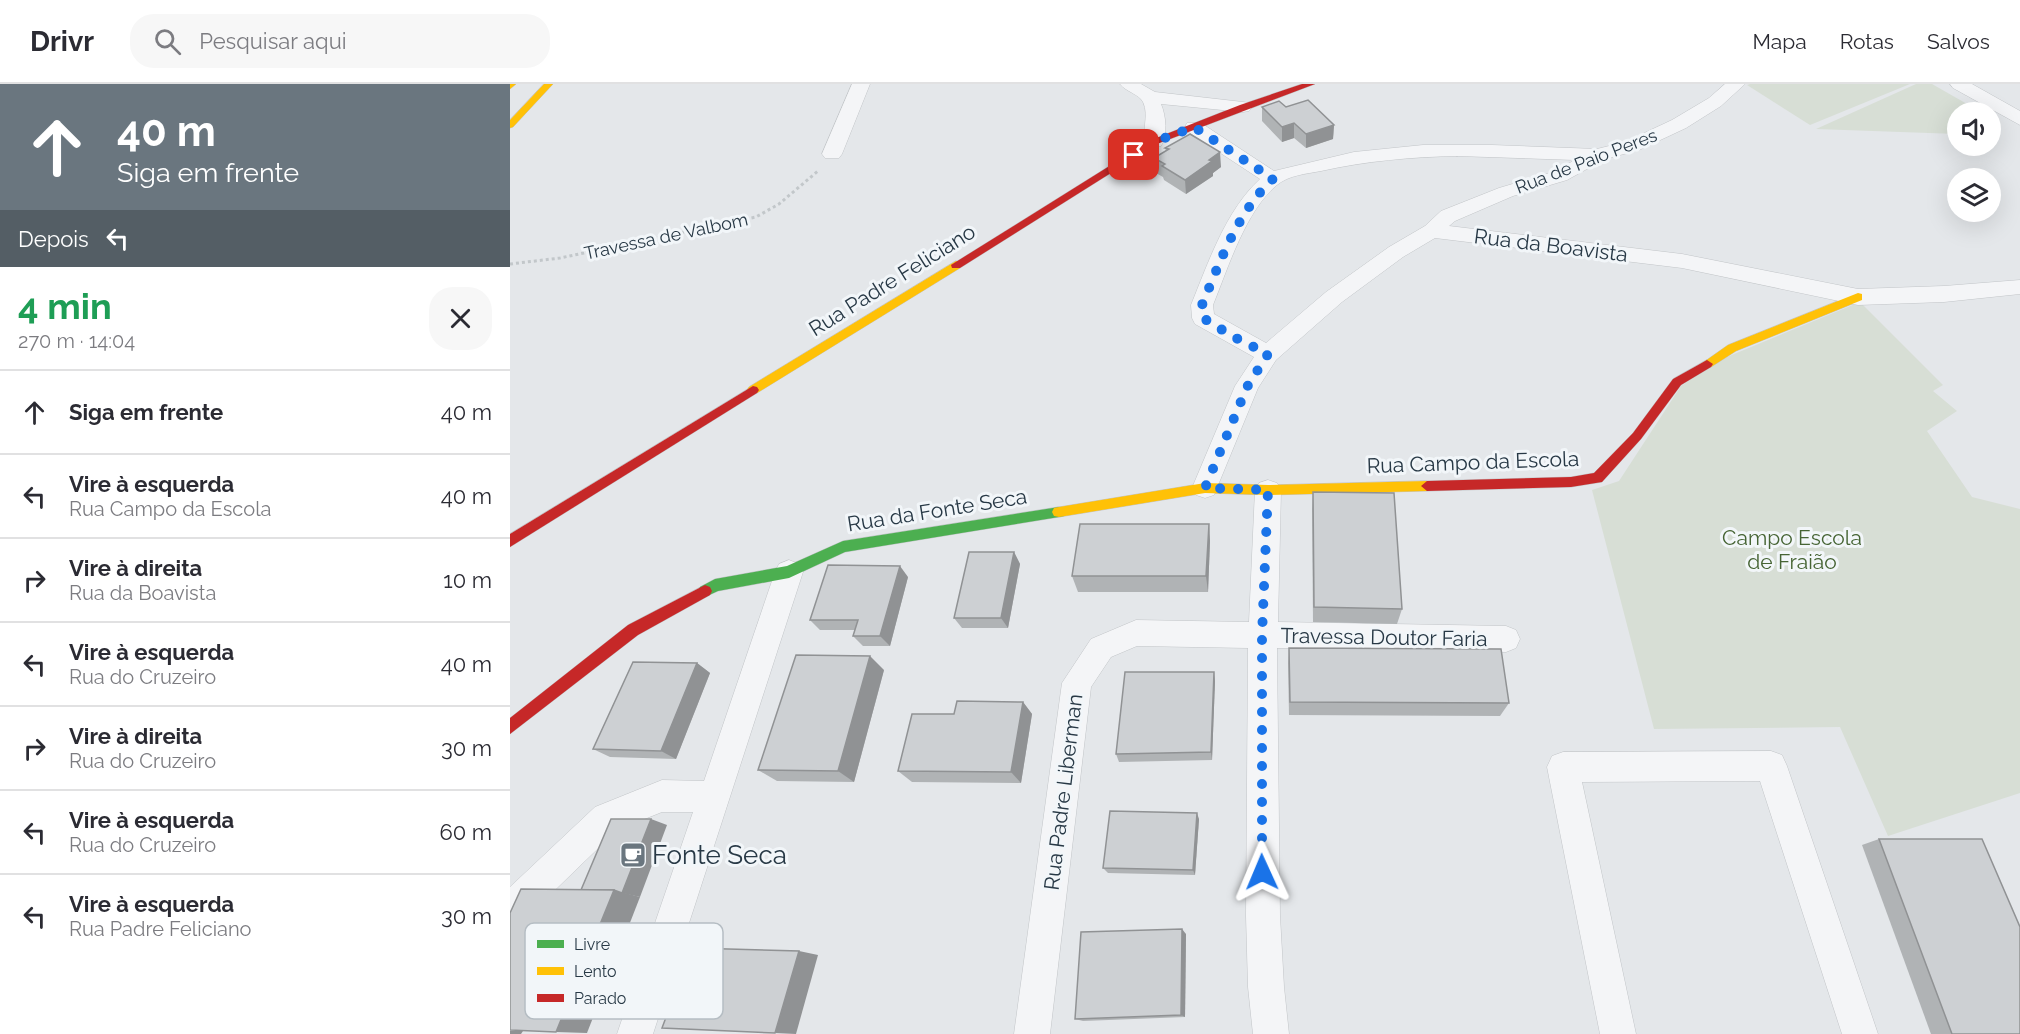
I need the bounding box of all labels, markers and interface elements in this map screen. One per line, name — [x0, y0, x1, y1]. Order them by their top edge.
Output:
search box — [130, 14, 550, 68]
text: Drivr — [30, 25, 94, 58]
icon: search — [151, 25, 184, 58]
text: Pesquisar aqui — [199, 28, 347, 54]
text: Mapa — [1753, 29, 1807, 54]
text: Rotas — [1840, 29, 1894, 54]
text: Salvos — [1927, 29, 1990, 54]
map controls — [1947, 102, 2001, 222]
button: sound — [1947, 102, 2001, 156]
text: 40 m — [117, 107, 216, 156]
icon: ahead — [18, 108, 96, 186]
street label: Rua de Paio Peres — [1512, 124, 1660, 198]
pin — [1108, 129, 1159, 180]
icon: arrive — [1117, 138, 1150, 171]
text: Siga em frente — [117, 157, 299, 188]
button: layers — [1947, 168, 2001, 222]
street label: Travessa de Valbom — [582, 208, 750, 264]
street label: Rua Padre Feliciano — [804, 219, 980, 341]
icon: left — [101, 222, 134, 255]
street label: Rua da Boavista — [1473, 223, 1629, 267]
text: Depois — [18, 226, 89, 252]
text: 4 min — [18, 285, 112, 327]
button: close — [429, 287, 492, 350]
text: 270 m · 14:04 — [18, 329, 135, 353]
icon: ahead — [18, 396, 51, 429]
text: Siga em frente — [69, 399, 223, 425]
text: 40 m — [441, 399, 492, 425]
street label: Rua Campo da Escola — [1366, 446, 1580, 478]
text: Vire à esquerda — [69, 471, 234, 497]
icon: left — [18, 480, 51, 513]
text: 40 m — [441, 483, 492, 509]
street label: Rua da Fonte Seca — [845, 483, 1029, 537]
text: Rua Campo da Escola — [69, 497, 272, 521]
park label: Campo Escola de Fraião — [1722, 525, 1862, 574]
text: Vire à direita — [69, 555, 202, 581]
icon: right — [18, 564, 51, 597]
text: 10 m — [443, 567, 492, 593]
text: Rua da Boavista — [69, 581, 216, 605]
street label: Travessa Doutor Faria — [1280, 623, 1488, 651]
text: Vire à esquerda — [69, 639, 234, 665]
icon: left — [18, 648, 51, 681]
text: 40 m — [441, 651, 492, 677]
text: Rua do Cruzeiro — [69, 665, 216, 689]
street label: Rua Padre Liberman — [1039, 692, 1087, 892]
text: Vire à direita — [69, 723, 202, 749]
icon: right — [18, 732, 51, 765]
text: 30 m — [441, 735, 492, 761]
text: Rua do Cruzeiro — [69, 749, 216, 773]
text: Vire à esquerda — [69, 807, 234, 833]
icon: left — [18, 816, 51, 849]
text: 60 m — [439, 819, 492, 845]
text: Rua do Cruzeiro — [69, 833, 216, 857]
cafe icon: Fonte Seca — [618, 840, 648, 870]
place label: Fonte Seca — [652, 840, 787, 870]
position arrow — [1230, 840, 1294, 904]
text: Vire à esquerda — [69, 891, 234, 917]
icon: left — [18, 900, 51, 933]
text: 30 m — [441, 903, 492, 929]
text: Rua Padre Feliciano — [69, 917, 251, 941]
legend — [525, 923, 723, 1019]
text: Livre — [574, 935, 610, 954]
text: Lento — [574, 962, 617, 981]
text: Parado — [574, 989, 626, 1008]

